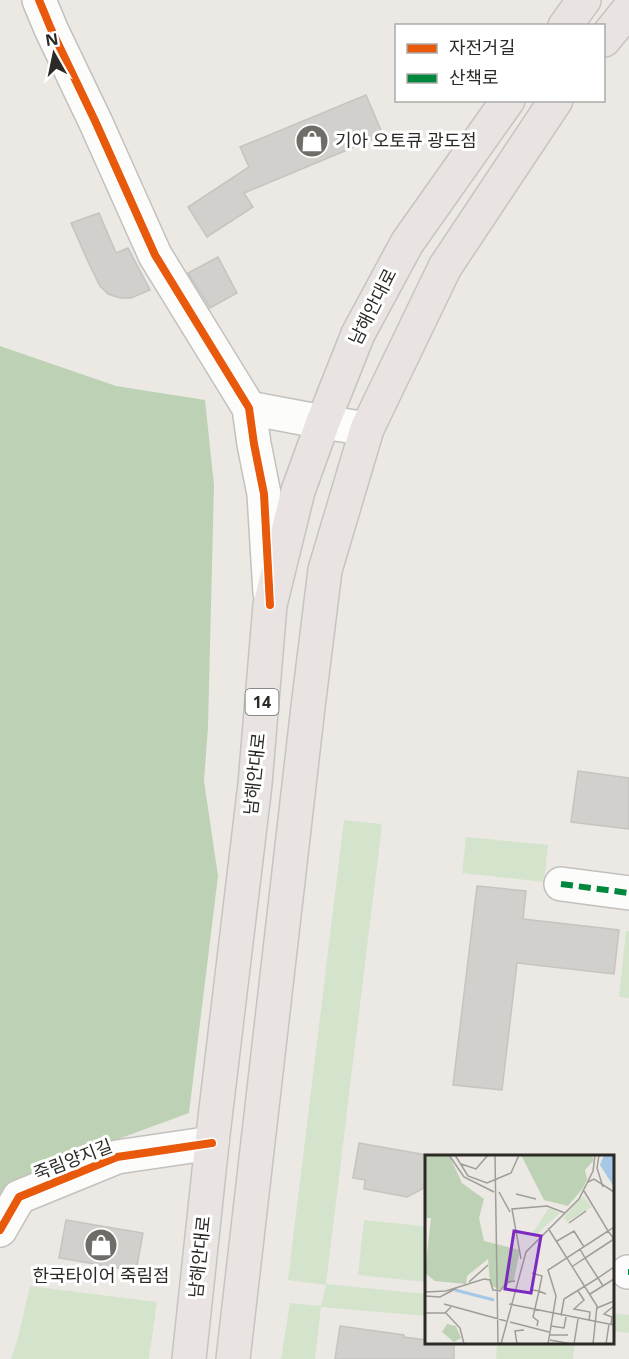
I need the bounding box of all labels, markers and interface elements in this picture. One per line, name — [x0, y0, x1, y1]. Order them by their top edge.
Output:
north arrow — [24, 24, 84, 84]
legend — [395, 24, 605, 102]
text: N — [44, 27, 60, 51]
text: 자전거길 — [449, 35, 515, 59]
text: 산책로 — [449, 65, 499, 89]
shop icon: 기아 오토큐 광도점 — [294, 123, 330, 159]
place label: 기아 오토큐 광도점 — [335, 128, 477, 152]
street label: 남해안대로 — [343, 264, 402, 349]
road number: 14 — [246, 689, 278, 715]
street label: 남해안대로 — [238, 731, 270, 816]
street label: 죽림양지길 — [30, 1133, 116, 1185]
inset map — [425, 1155, 614, 1344]
street label: 남해안대로 — [183, 1214, 215, 1299]
shop icon: 한국타이어 죽림점 — [83, 1227, 119, 1263]
place label: 한국타이어 죽림점 — [32, 1263, 170, 1287]

